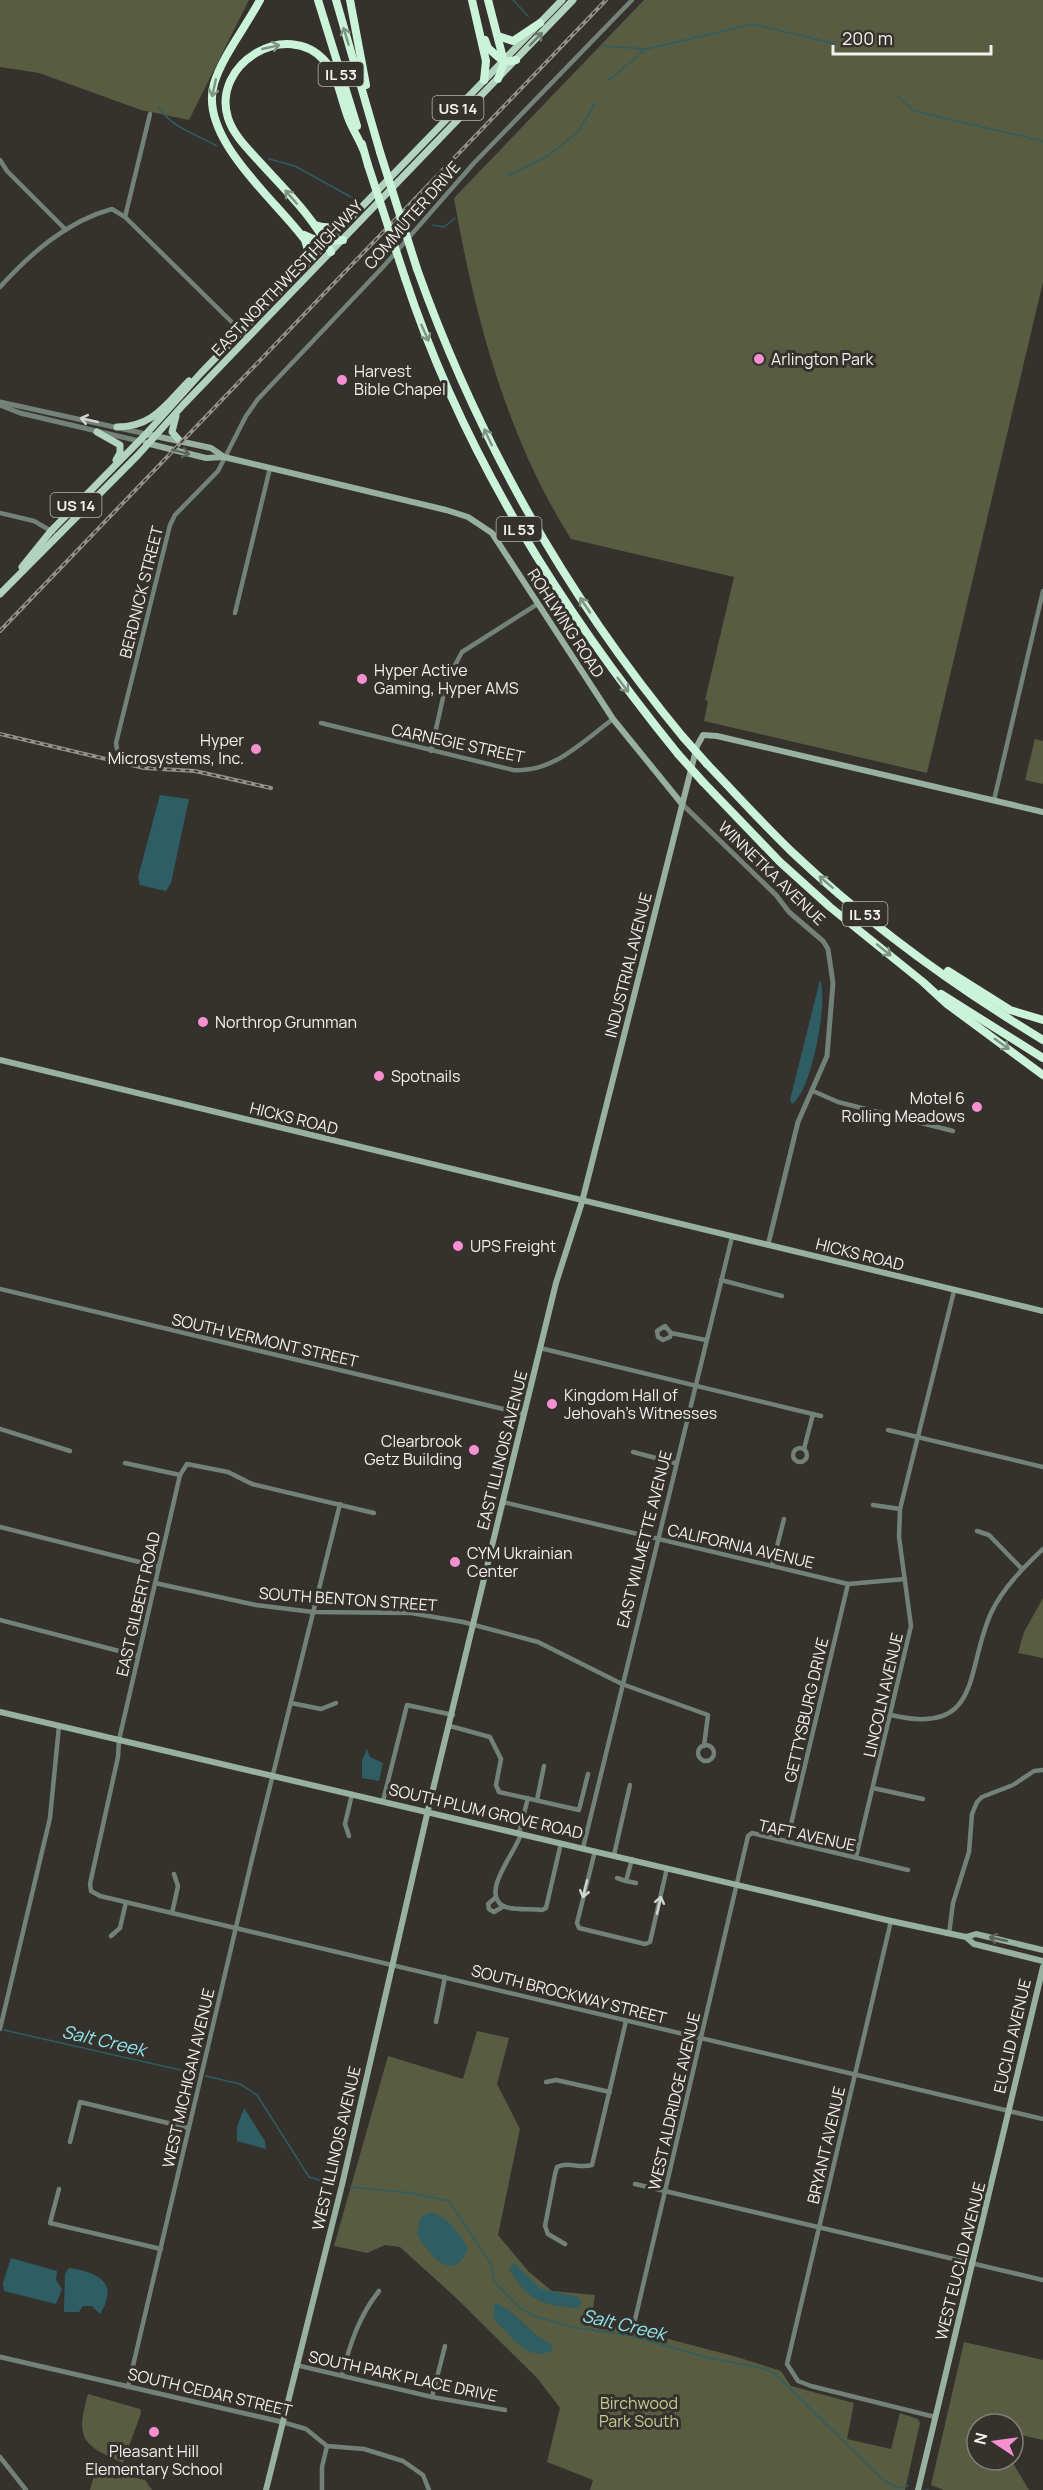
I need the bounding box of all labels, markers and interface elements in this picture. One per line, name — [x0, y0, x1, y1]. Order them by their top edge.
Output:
scale bar — [833, 18, 990, 56]
text: 200 m — [842, 26, 893, 50]
one-way arrow — [340, 27, 351, 46]
one-way arrow — [528, 32, 543, 47]
one-way arrow — [261, 41, 280, 53]
road number: IL 53 — [318, 62, 364, 86]
one-way arrow — [207, 79, 219, 98]
road number: US 14 — [432, 96, 484, 120]
street label: COMMUTER DRIVE — [359, 156, 465, 274]
one-way arrow — [284, 190, 298, 205]
street label: EAST NORTHWEST HIGHWAY — [207, 195, 368, 361]
one-way arrow — [420, 323, 431, 341]
place label: Arlington Park — [771, 348, 875, 370]
marker: Arlington Park — [752, 352, 766, 366]
place label: Harvest Bible Chapel — [354, 360, 446, 400]
marker: Harvest Bible Chapel — [335, 373, 349, 387]
one-way arrow — [80, 414, 99, 426]
one-way arrow — [481, 428, 492, 446]
one-way arrow — [172, 447, 191, 459]
road number: US 14 — [50, 493, 101, 517]
road number: IL 53 — [496, 517, 542, 541]
street label: BERDNICK STREET — [114, 523, 168, 660]
street label: ROHLWING ROAD — [522, 564, 610, 682]
one-way arrow — [579, 597, 592, 614]
place label: Hyper Active Gaming, Hyper AMS — [374, 659, 519, 699]
marker: Hyper Active Gaming, Hyper AMS — [355, 672, 369, 686]
one-way arrow — [617, 676, 629, 692]
street label: CARNEGIE STREET — [389, 718, 527, 768]
place label: Hyper Microsystems, Inc. — [108, 729, 244, 769]
marker: Hyper Microsystems, Inc. — [249, 742, 263, 756]
street label: WINNETKA AVENUE — [714, 816, 830, 930]
one-way arrow — [819, 875, 834, 889]
street label: INDUSTRIAL AVENUE — [599, 890, 657, 1040]
road number: IL 53 — [842, 902, 888, 926]
one-way arrow — [876, 943, 891, 957]
place label: Northrop Grumman — [215, 1011, 357, 1033]
marker: Northrop Grumman — [196, 1015, 210, 1029]
one-way arrow — [993, 1038, 1009, 1051]
place label: Spotnails — [391, 1065, 460, 1087]
marker: Spotnails — [372, 1069, 386, 1083]
place label: Motel 6 Rolling Meadows — [842, 1087, 965, 1127]
street label: HICKS ROAD — [247, 1096, 341, 1140]
marker: Motel 6 Rolling Meadows — [970, 1100, 984, 1114]
street label: HICKS ROAD — [813, 1232, 907, 1276]
place label: UPS Freight — [470, 1235, 556, 1257]
marker: UPS Freight — [451, 1239, 465, 1253]
street label: SOUTH VERMONT STREET — [170, 1308, 361, 1372]
street label: EAST ILLINOIS AVENUE — [472, 1368, 532, 1532]
place label: Kingdom Hall of Jehovah's Witnesses — [564, 1384, 717, 1424]
marker: Kingdom Hall of Jehovah's Witnesses — [545, 1397, 559, 1411]
place label: Clearbrook Getz Building — [364, 1430, 463, 1470]
marker: Clearbrook Getz Building — [467, 1443, 481, 1457]
street label: EAST WILMETTE AVENUE — [611, 1448, 677, 1630]
street label: CALIFORNIA AVENUE — [665, 1518, 817, 1574]
street label: EAST GILBERT ROAD — [111, 1529, 165, 1678]
place label: CYM Ukrainian Center — [467, 1542, 572, 1582]
marker: CYM Ukrainian Center — [448, 1555, 462, 1569]
street label: SOUTH BENTON STREET — [258, 1582, 438, 1616]
street label: LINCOLN AVENUE — [858, 1631, 908, 1759]
street label: GETTYSBURG DRIVE — [779, 1635, 833, 1785]
street label: SOUTH PLUM GROVE ROAD — [387, 1778, 586, 1844]
street label: TAFT AVENUE — [756, 1814, 858, 1856]
one-way arrow — [579, 1879, 591, 1898]
one-way arrow — [653, 1895, 665, 1914]
one-way arrow — [989, 1933, 1008, 1945]
street label: SOUTH BROCKWAY STREET — [469, 1959, 669, 2029]
street label: EUCLID AVENUE — [988, 1977, 1036, 2095]
street label: WEST MICHIGAN AVENUE — [157, 1986, 219, 2170]
street label: WEST ALDRIDGE AVENUE — [643, 2010, 705, 2192]
water label: Salt Creek — [60, 2019, 151, 2062]
street label: WEST ILLINOIS AVENUE — [306, 2064, 366, 2232]
street label: BRYANT AVENUE — [802, 2084, 850, 2206]
street label: WEST EUCLID AVENUE — [930, 2179, 990, 2343]
water label: Salt Creek — [580, 2303, 671, 2346]
street label: SOUTH PARK PLACE DRIVE — [307, 2345, 499, 2407]
street label: SOUTH CEDAR STREET — [126, 2362, 295, 2422]
park label: Birchwood Park South — [599, 2392, 679, 2432]
north arrow — [965, 2412, 1025, 2472]
marker: Pleasant Hill Elementary School — [147, 2425, 161, 2439]
text: N — [968, 2431, 992, 2447]
place label: Pleasant Hill Elementary School — [85, 2440, 223, 2480]

